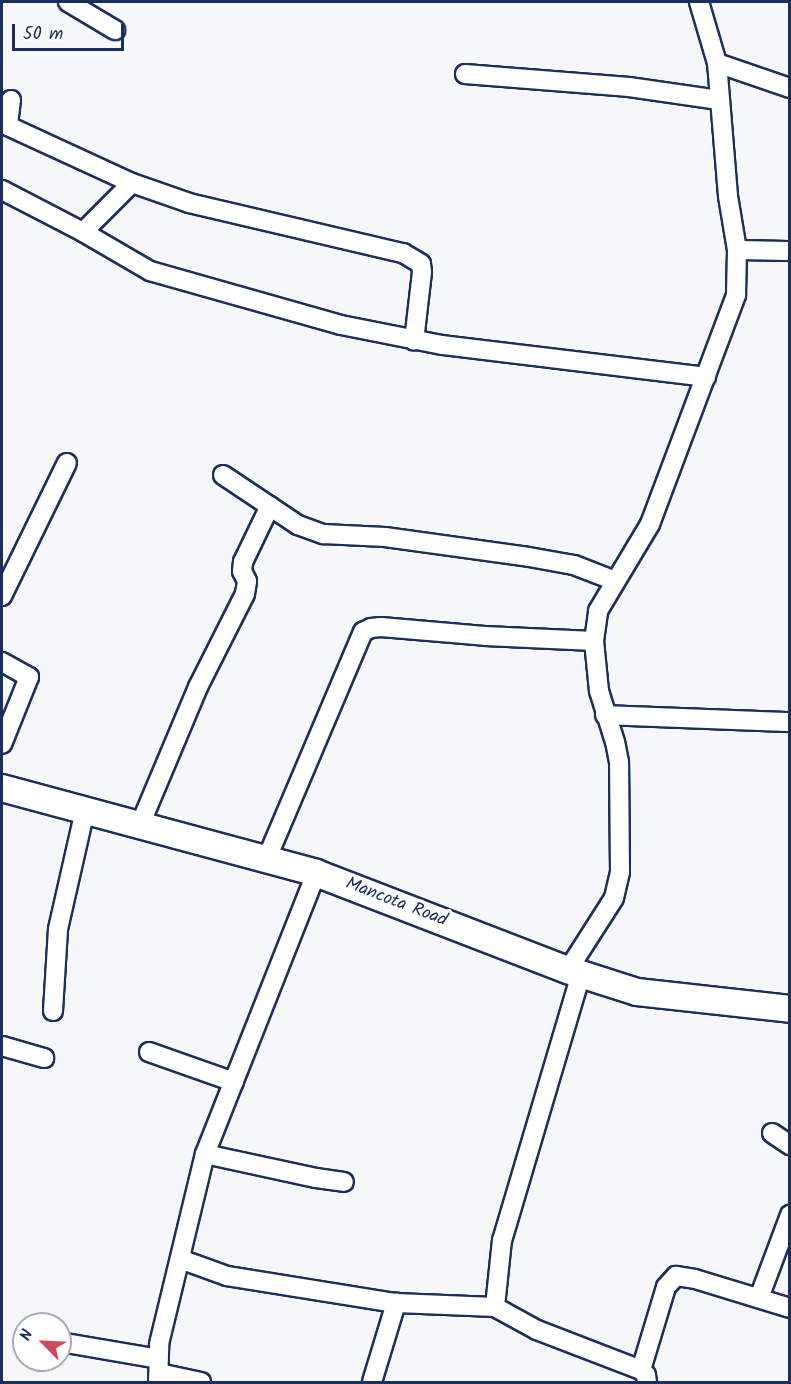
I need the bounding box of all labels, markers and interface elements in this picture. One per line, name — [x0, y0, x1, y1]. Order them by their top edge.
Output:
scale bar — [15, 12, 128, 50]
text: 50 m — [23, 20, 63, 49]
street label: Mancota Road — [342, 874, 450, 932]
north arrow — [12, 1312, 72, 1372]
text: N — [13, 1326, 40, 1345]

